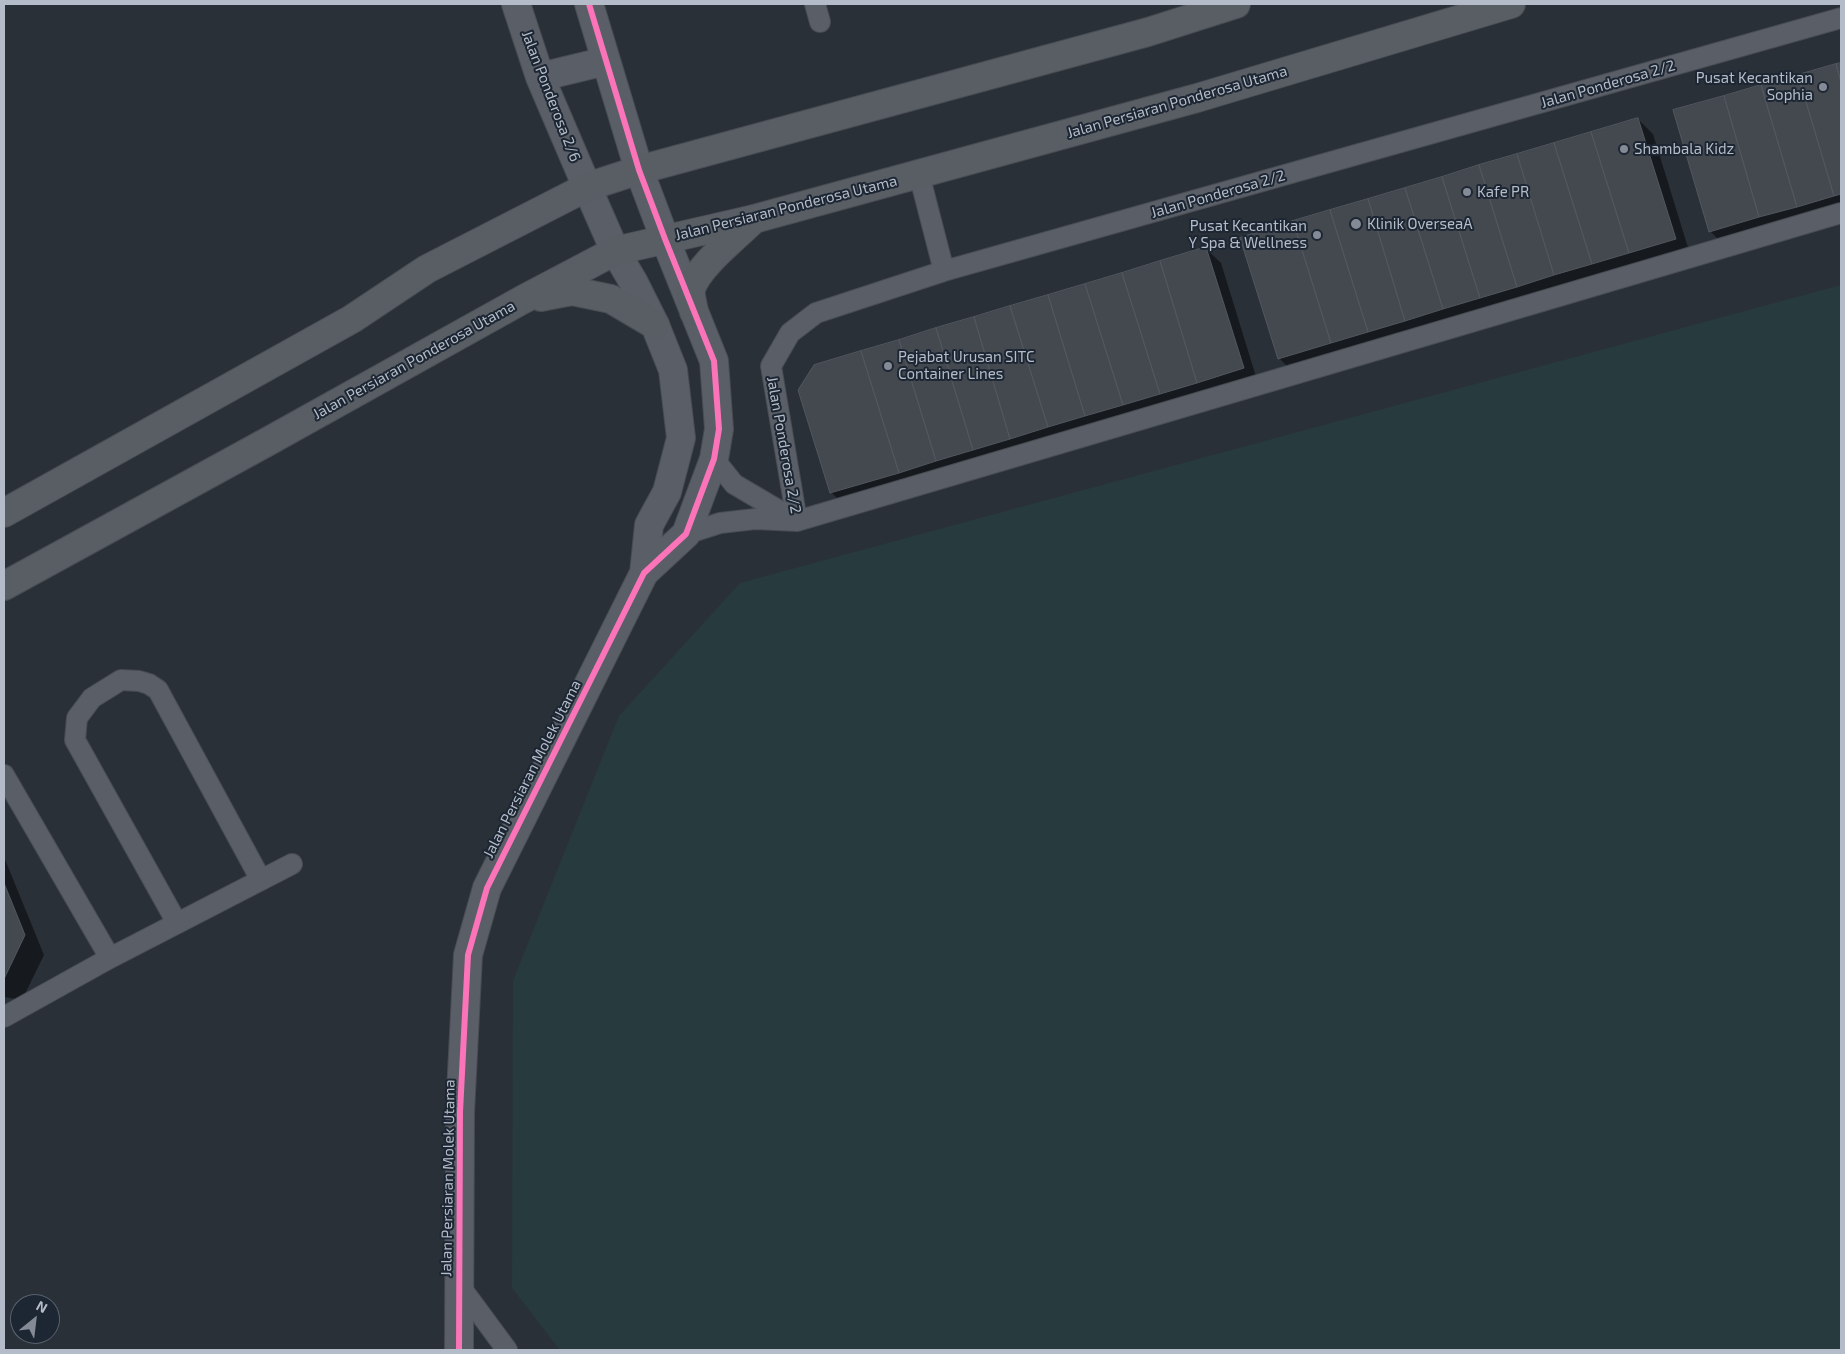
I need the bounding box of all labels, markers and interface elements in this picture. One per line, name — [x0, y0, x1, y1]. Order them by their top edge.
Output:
street label: Jalan Ponderosa 2/6 — [518, 28, 584, 164]
street label: Jalan Ponderosa 2/2 — [1539, 56, 1677, 112]
street label: Jalan Persiaran Ponderosa Utama — [1065, 62, 1289, 142]
place label: Pusat Kecantikan Sophia — [1696, 69, 1813, 104]
marker: Pusat Kecantikan Sophia — [1817, 81, 1829, 93]
place label: Shambala Kidz — [1634, 140, 1734, 158]
marker: Shambala Kidz — [1618, 143, 1630, 155]
street label: Jalan Ponderosa 2/2 — [1149, 166, 1287, 222]
street label: Jalan Persiaran Ponderosa Utama — [673, 172, 899, 244]
place label: Kafe PR — [1477, 183, 1529, 201]
marker: Kafe PR — [1461, 186, 1473, 198]
place label: Klinik OverseaA — [1367, 215, 1473, 233]
place label: Pusat Kecantikan Y Spa & Wellness — [1189, 217, 1307, 252]
marker: Klinik OverseaA — [1349, 217, 1363, 231]
marker: Pusat Kecantikan Y Spa & Wellness — [1311, 229, 1323, 241]
street label: Jalan Persiaran Ponderosa Utama — [310, 297, 518, 423]
place label: Pejabat Urusan SITC Container Lines — [898, 348, 1035, 383]
marker: Pejabat Urusan SITC Container Lines — [882, 360, 894, 372]
street label: Jalan Ponderosa 2/2 — [763, 375, 805, 515]
street label: Jalan Persiaran Molek Utama — [479, 677, 585, 861]
street label: Jalan Persiaran Molek Utama — [437, 1079, 459, 1277]
north arrow — [10, 1294, 60, 1344]
text: N — [33, 1296, 51, 1316]

